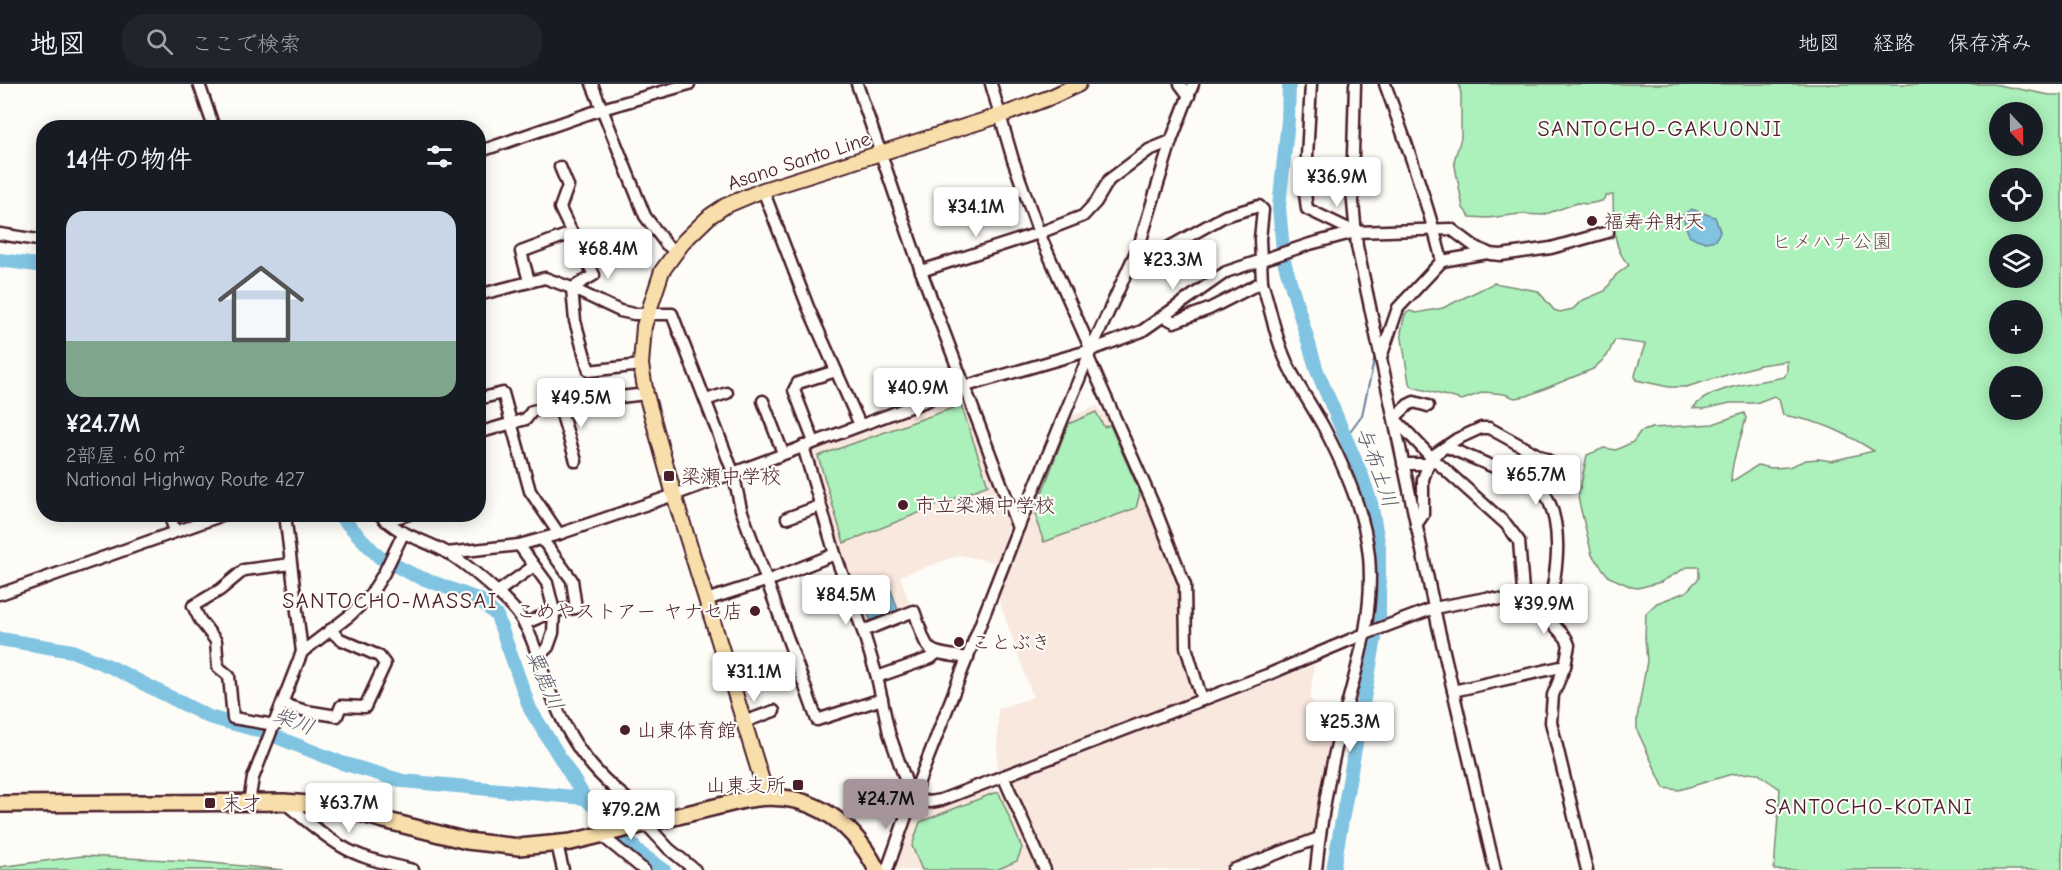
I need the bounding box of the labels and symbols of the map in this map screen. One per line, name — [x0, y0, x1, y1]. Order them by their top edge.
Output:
north arrow — [1989, 102, 2043, 156]
district label: SANTOCHO-GAKUONJI — [1537, 116, 1783, 142]
street label: Asano Santo Line — [725, 127, 873, 195]
pin: ¥36.9M — [1288, 157, 1386, 208]
pin: ¥34.1M — [927, 187, 1025, 238]
place label: 福寿弁財天 — [1604, 210, 1704, 233]
marker: 福寿弁財天 — [1585, 214, 1599, 228]
pin: ¥68.4M — [559, 229, 657, 280]
park label: ヒメハナ公園 — [1772, 230, 1892, 253]
pin: ¥23.3M — [1124, 240, 1222, 291]
pin: ¥40.9M — [869, 368, 967, 419]
pin: ¥49.5M — [532, 378, 630, 429]
water label: 与布土川 — [1351, 423, 1403, 511]
pin: ¥65.7M — [1487, 455, 1585, 506]
place label: 梁瀬中学校 — [681, 465, 781, 488]
marker: 梁瀬中学校 — [662, 469, 676, 483]
place label: 市立梁瀬中学校 — [915, 494, 1055, 517]
marker: 市立梁瀬中学校 — [896, 498, 910, 512]
pin: ¥84.5M — [797, 575, 895, 626]
pin: ¥39.9M — [1495, 584, 1593, 635]
district label: SANTOCHO-MASSAI — [282, 588, 498, 614]
place label: こめやストアー ヤナセ店 — [516, 600, 743, 623]
marker: こめやストアー ヤナセ店 — [748, 604, 762, 618]
place label: ことぶき — [971, 631, 1051, 654]
marker: ことぶき — [952, 635, 966, 649]
water label: 粟鹿川 — [522, 646, 568, 714]
pin: ¥31.1M — [705, 652, 803, 703]
water label: 柴川 — [270, 702, 318, 740]
pin: ¥25.3M — [1301, 702, 1399, 753]
place label: 山東体育館 — [637, 719, 737, 742]
marker: 山東体育館 — [618, 723, 632, 737]
place label: 山東支所 — [706, 774, 786, 797]
marker: 山東支所 — [791, 778, 805, 792]
pin: ¥24.7M — [837, 779, 935, 830]
pin: ¥63.7M — [300, 783, 398, 834]
pin: ¥79.2M — [582, 790, 680, 841]
place label: 末才 — [222, 792, 262, 815]
district label: SANTOCHO-KOTANI — [1765, 794, 1973, 820]
marker: 末才 — [203, 796, 217, 810]

